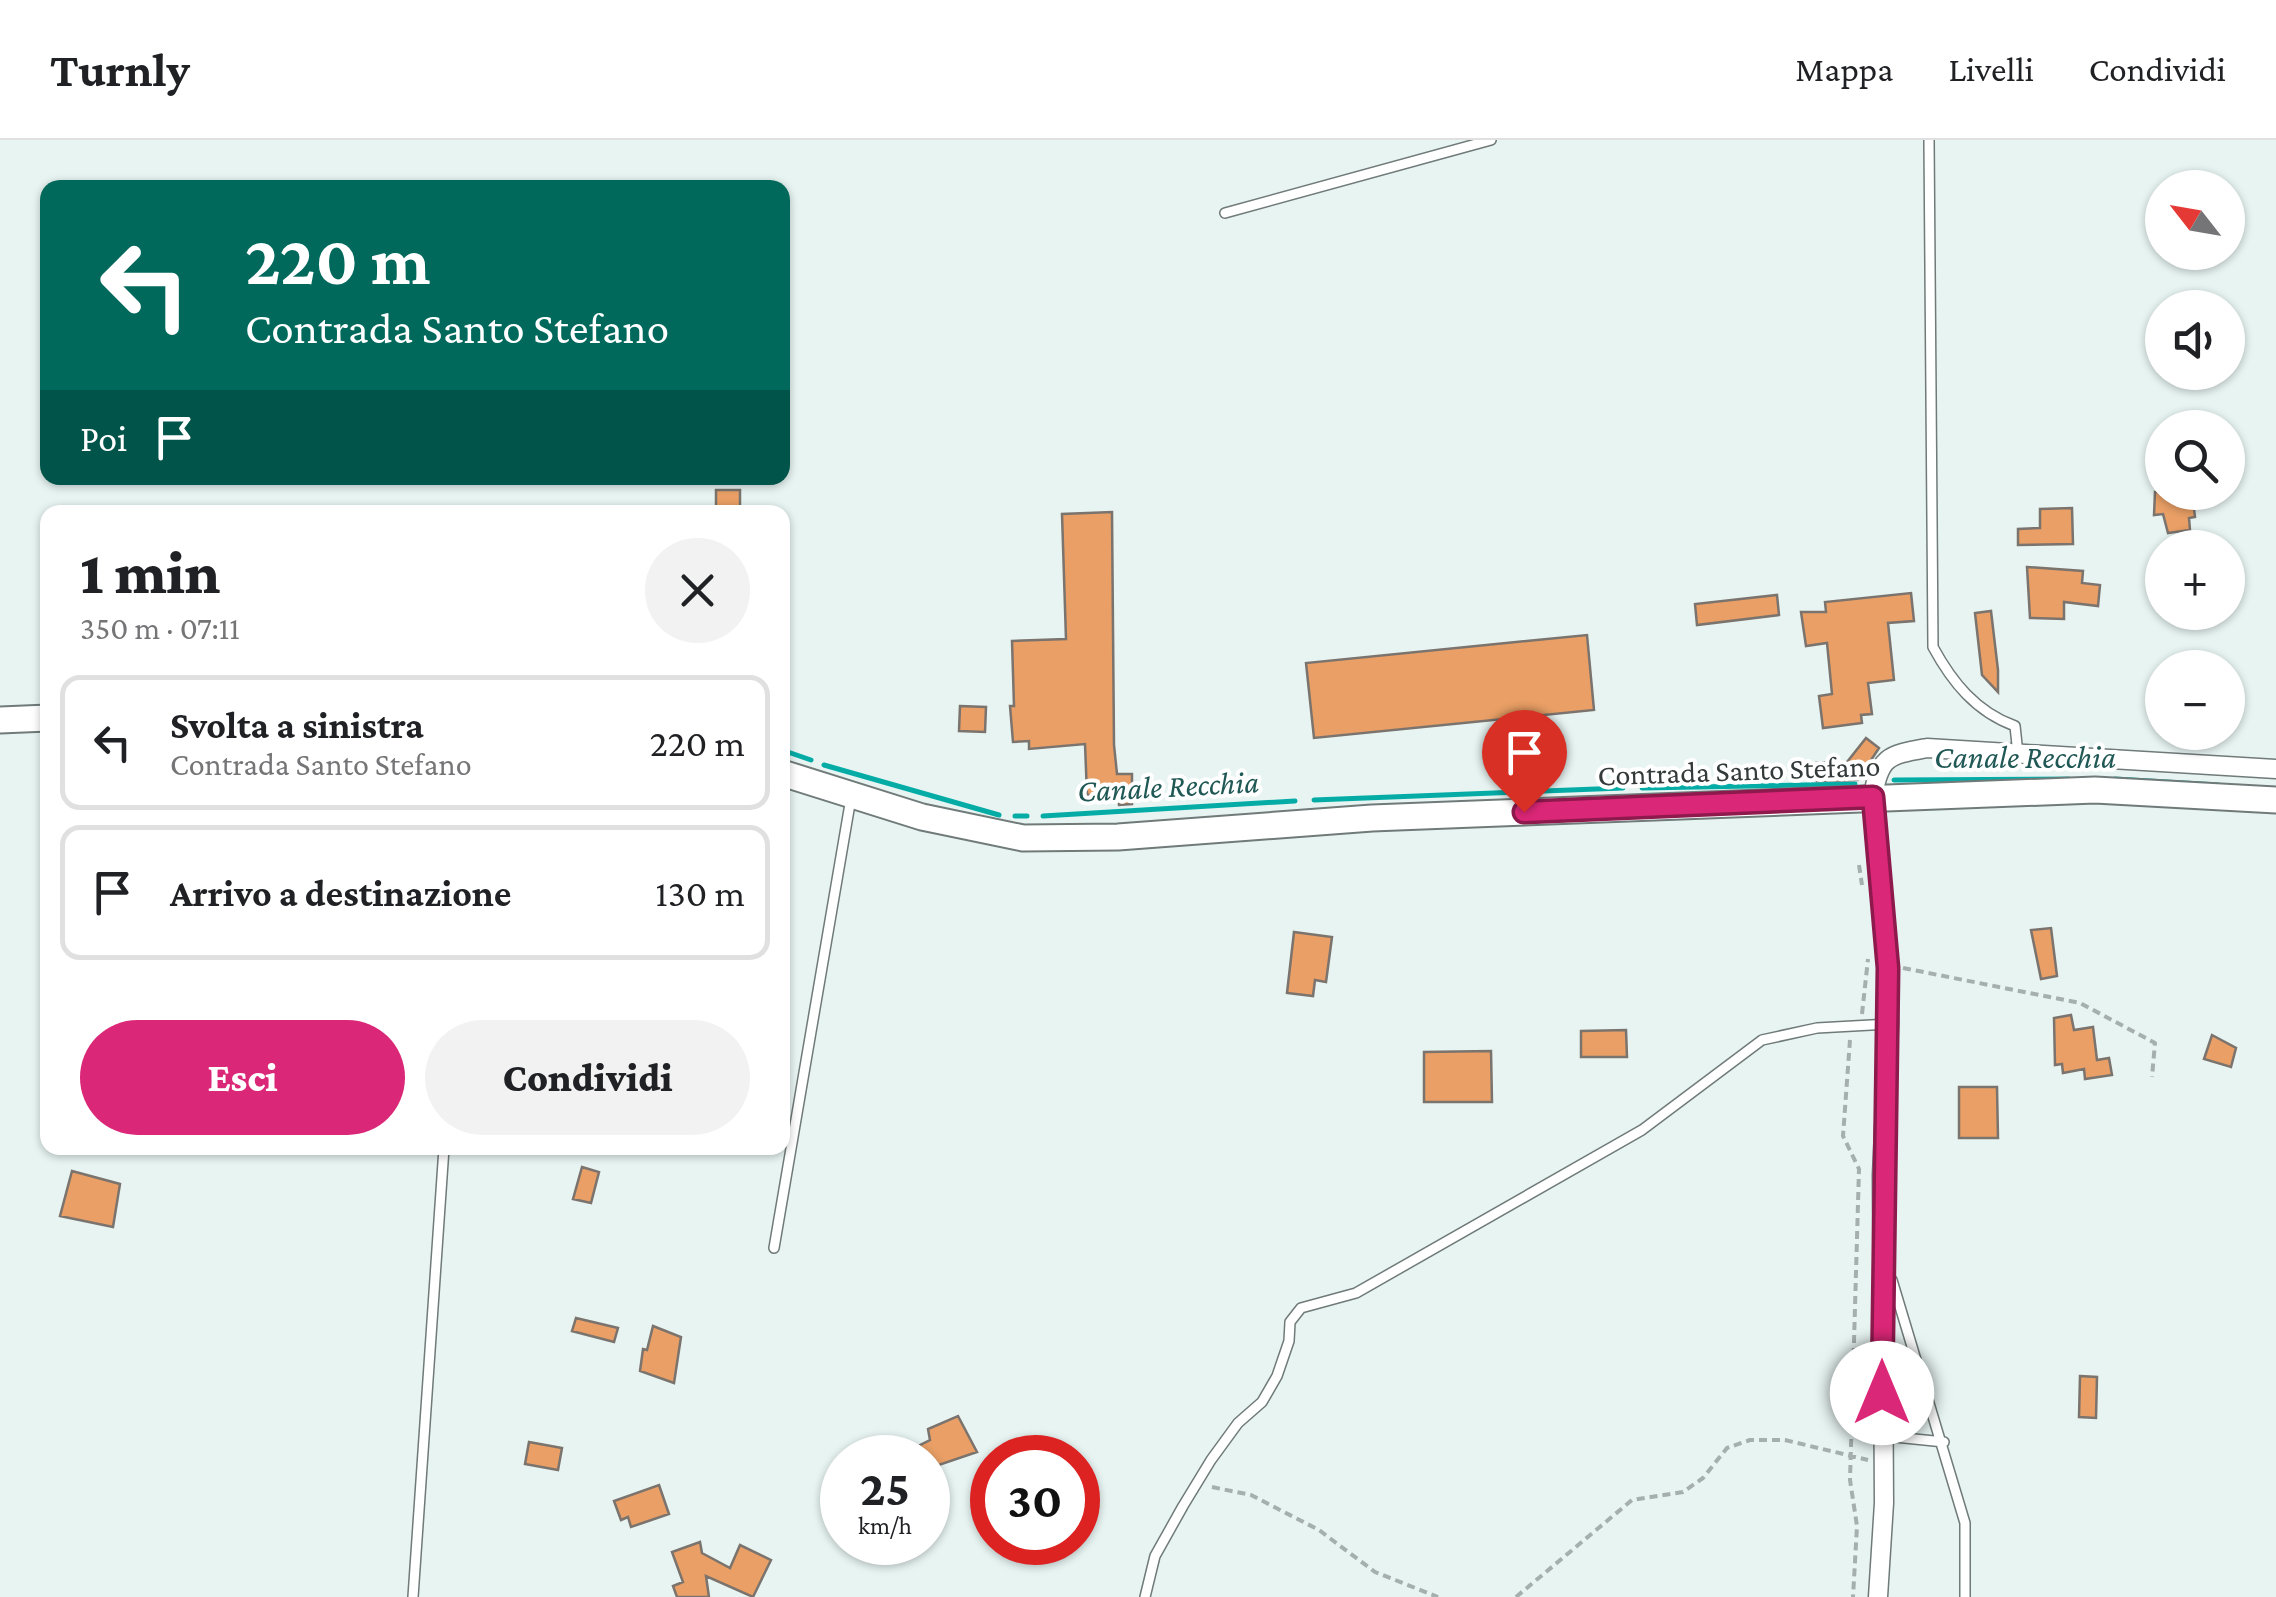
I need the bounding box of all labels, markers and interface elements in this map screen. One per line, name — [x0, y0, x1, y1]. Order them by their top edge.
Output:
text: Turnly — [50, 43, 190, 96]
text: Mappa — [1795, 50, 1893, 89]
text: Livelli — [1948, 50, 2034, 89]
text: Condividi — [2089, 50, 2226, 89]
north arrow — [2145, 170, 2245, 270]
map controls — [2145, 170, 2245, 750]
icon: left — [80, 220, 210, 350]
text: 220 m — [245, 221, 431, 299]
button: sound — [2145, 290, 2245, 390]
text: Contrada Santo Stefano — [245, 303, 669, 353]
icon: arrive — [147, 410, 202, 465]
button: search — [2145, 410, 2245, 510]
text: Poi — [80, 417, 127, 459]
button: + — [2145, 530, 2245, 630]
button: close — [645, 538, 750, 643]
text: 1 min — [80, 539, 220, 606]
text: 350 m · 07:11 — [80, 610, 240, 646]
button: − — [2145, 650, 2245, 750]
text: Svolta a sinistra — [170, 704, 424, 746]
pin — [1482, 710, 1567, 813]
icon: left — [85, 715, 140, 770]
text: 220 m — [650, 722, 745, 764]
icon: arrive — [1497, 725, 1552, 780]
water label: Canale Recchia — [1934, 739, 2116, 775]
text: Contrada Santo Stefano — [170, 746, 472, 782]
street label: Contrada Santo Stefano — [1597, 749, 1881, 791]
water label: Canale Recchia — [1076, 763, 1260, 809]
icon: arrive — [85, 865, 140, 920]
text: Arrivo a destinazione — [170, 872, 512, 914]
text: 130 m — [655, 872, 745, 914]
button: Esci — [80, 1020, 405, 1135]
button: Condividi — [425, 1020, 750, 1135]
position arrow — [1830, 1341, 1934, 1445]
speed limit sign: 30 — [970, 1435, 1100, 1565]
text: 25 — [860, 1460, 910, 1516]
text: km/h — [858, 1512, 912, 1539]

